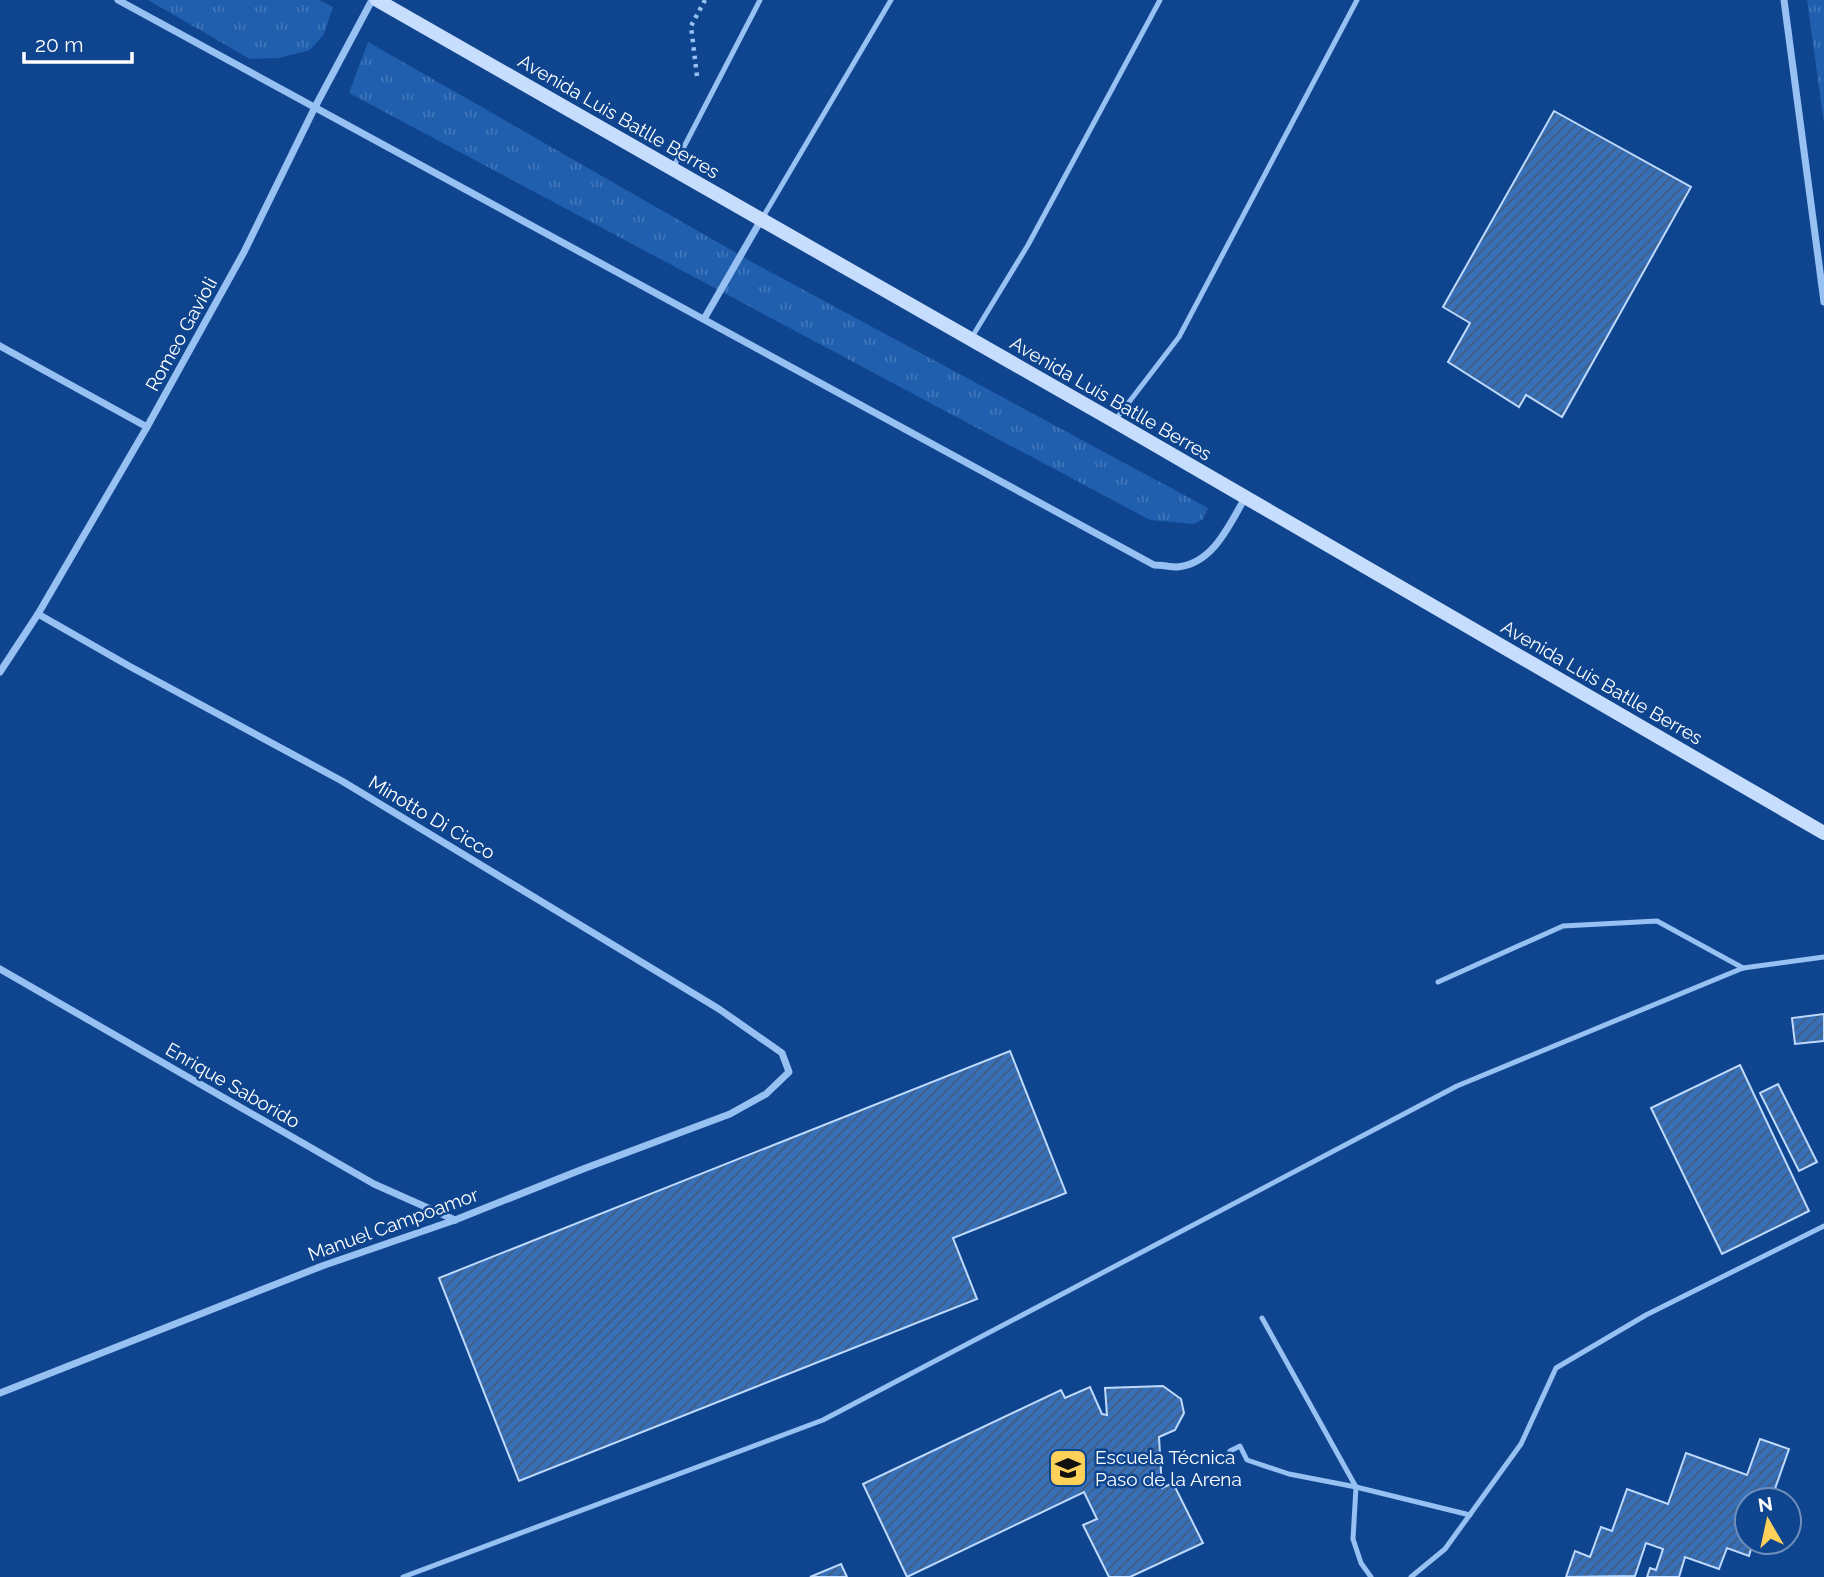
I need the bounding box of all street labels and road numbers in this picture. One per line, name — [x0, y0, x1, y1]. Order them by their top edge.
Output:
street label: Avenida Luis Batlle Berres — [514, 49, 724, 183]
street label: Romeo Gavioli — [141, 273, 221, 395]
street label: Avenida Luis Batlle Berres — [1006, 331, 1216, 465]
street label: Avenida Luis Batlle Berres — [1497, 615, 1707, 749]
street label: Minotto Di Cicco — [365, 771, 499, 863]
street label: Enrique Saborido — [162, 1038, 304, 1132]
street label: Manuel Campoamor — [305, 1183, 481, 1265]

